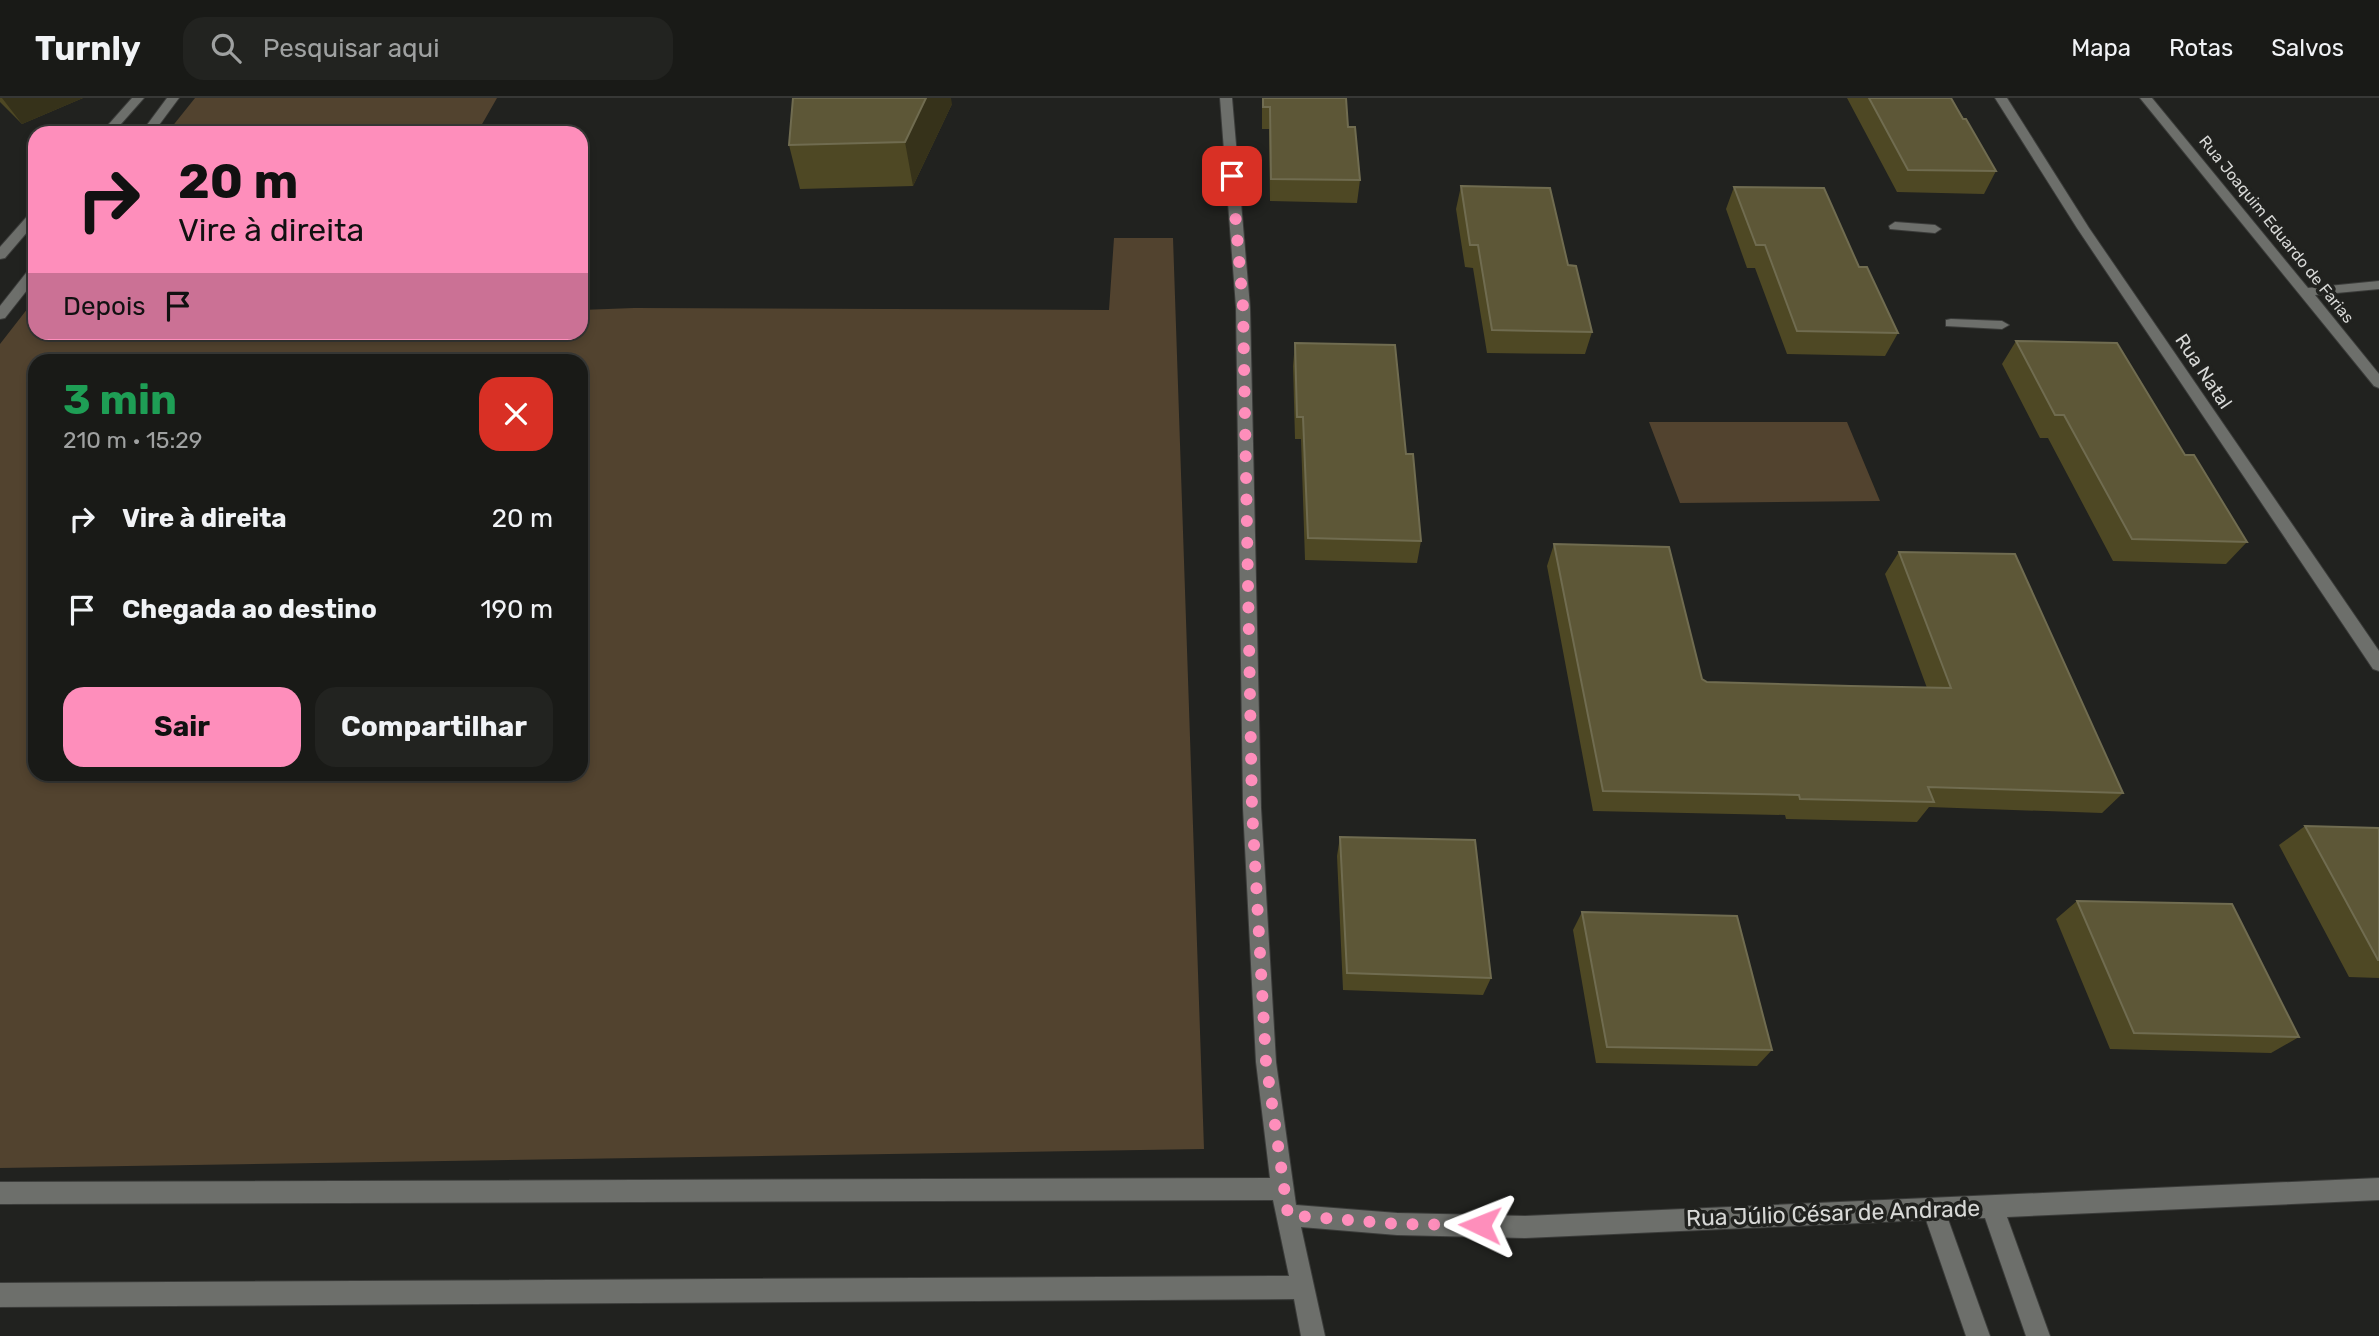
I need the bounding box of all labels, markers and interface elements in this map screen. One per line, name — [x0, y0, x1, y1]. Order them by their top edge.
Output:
search box — [183, 17, 673, 80]
text: Turnly — [35, 29, 141, 68]
icon: search — [207, 29, 245, 67]
text: Pesquisar aqui — [263, 33, 440, 64]
text: Mapa — [2071, 34, 2131, 62]
text: Rotas — [2169, 34, 2233, 62]
text: Salvos — [2271, 34, 2344, 62]
street label: Rua Joaquim Eduardo de Farias — [2195, 132, 2358, 327]
pin — [1202, 146, 1262, 206]
text: 20 m — [178, 152, 299, 210]
icon: right — [63, 154, 154, 245]
icon: arrive — [1213, 157, 1251, 195]
text: Vire à direita — [178, 211, 364, 249]
icon: arrive — [159, 287, 197, 325]
text: Depois — [63, 291, 145, 322]
street label: Rua Natal — [2170, 330, 2237, 413]
text: 3 min — [63, 375, 177, 425]
button: close — [479, 377, 553, 451]
text: 210 m · 15:29 — [63, 426, 202, 454]
icon: right — [63, 500, 101, 538]
text: Vire à direita — [122, 503, 287, 534]
text: 20 m — [492, 503, 553, 534]
icon: arrive — [63, 591, 101, 629]
text: Chegada ao destino — [122, 594, 377, 625]
text: 190 m — [480, 594, 553, 625]
button: Sair — [63, 687, 301, 767]
button: Compartilhar — [315, 687, 553, 767]
position arrow — [1443, 1188, 1517, 1262]
street label: Rua Júlio César de Andrade — [1685, 1194, 1981, 1232]

